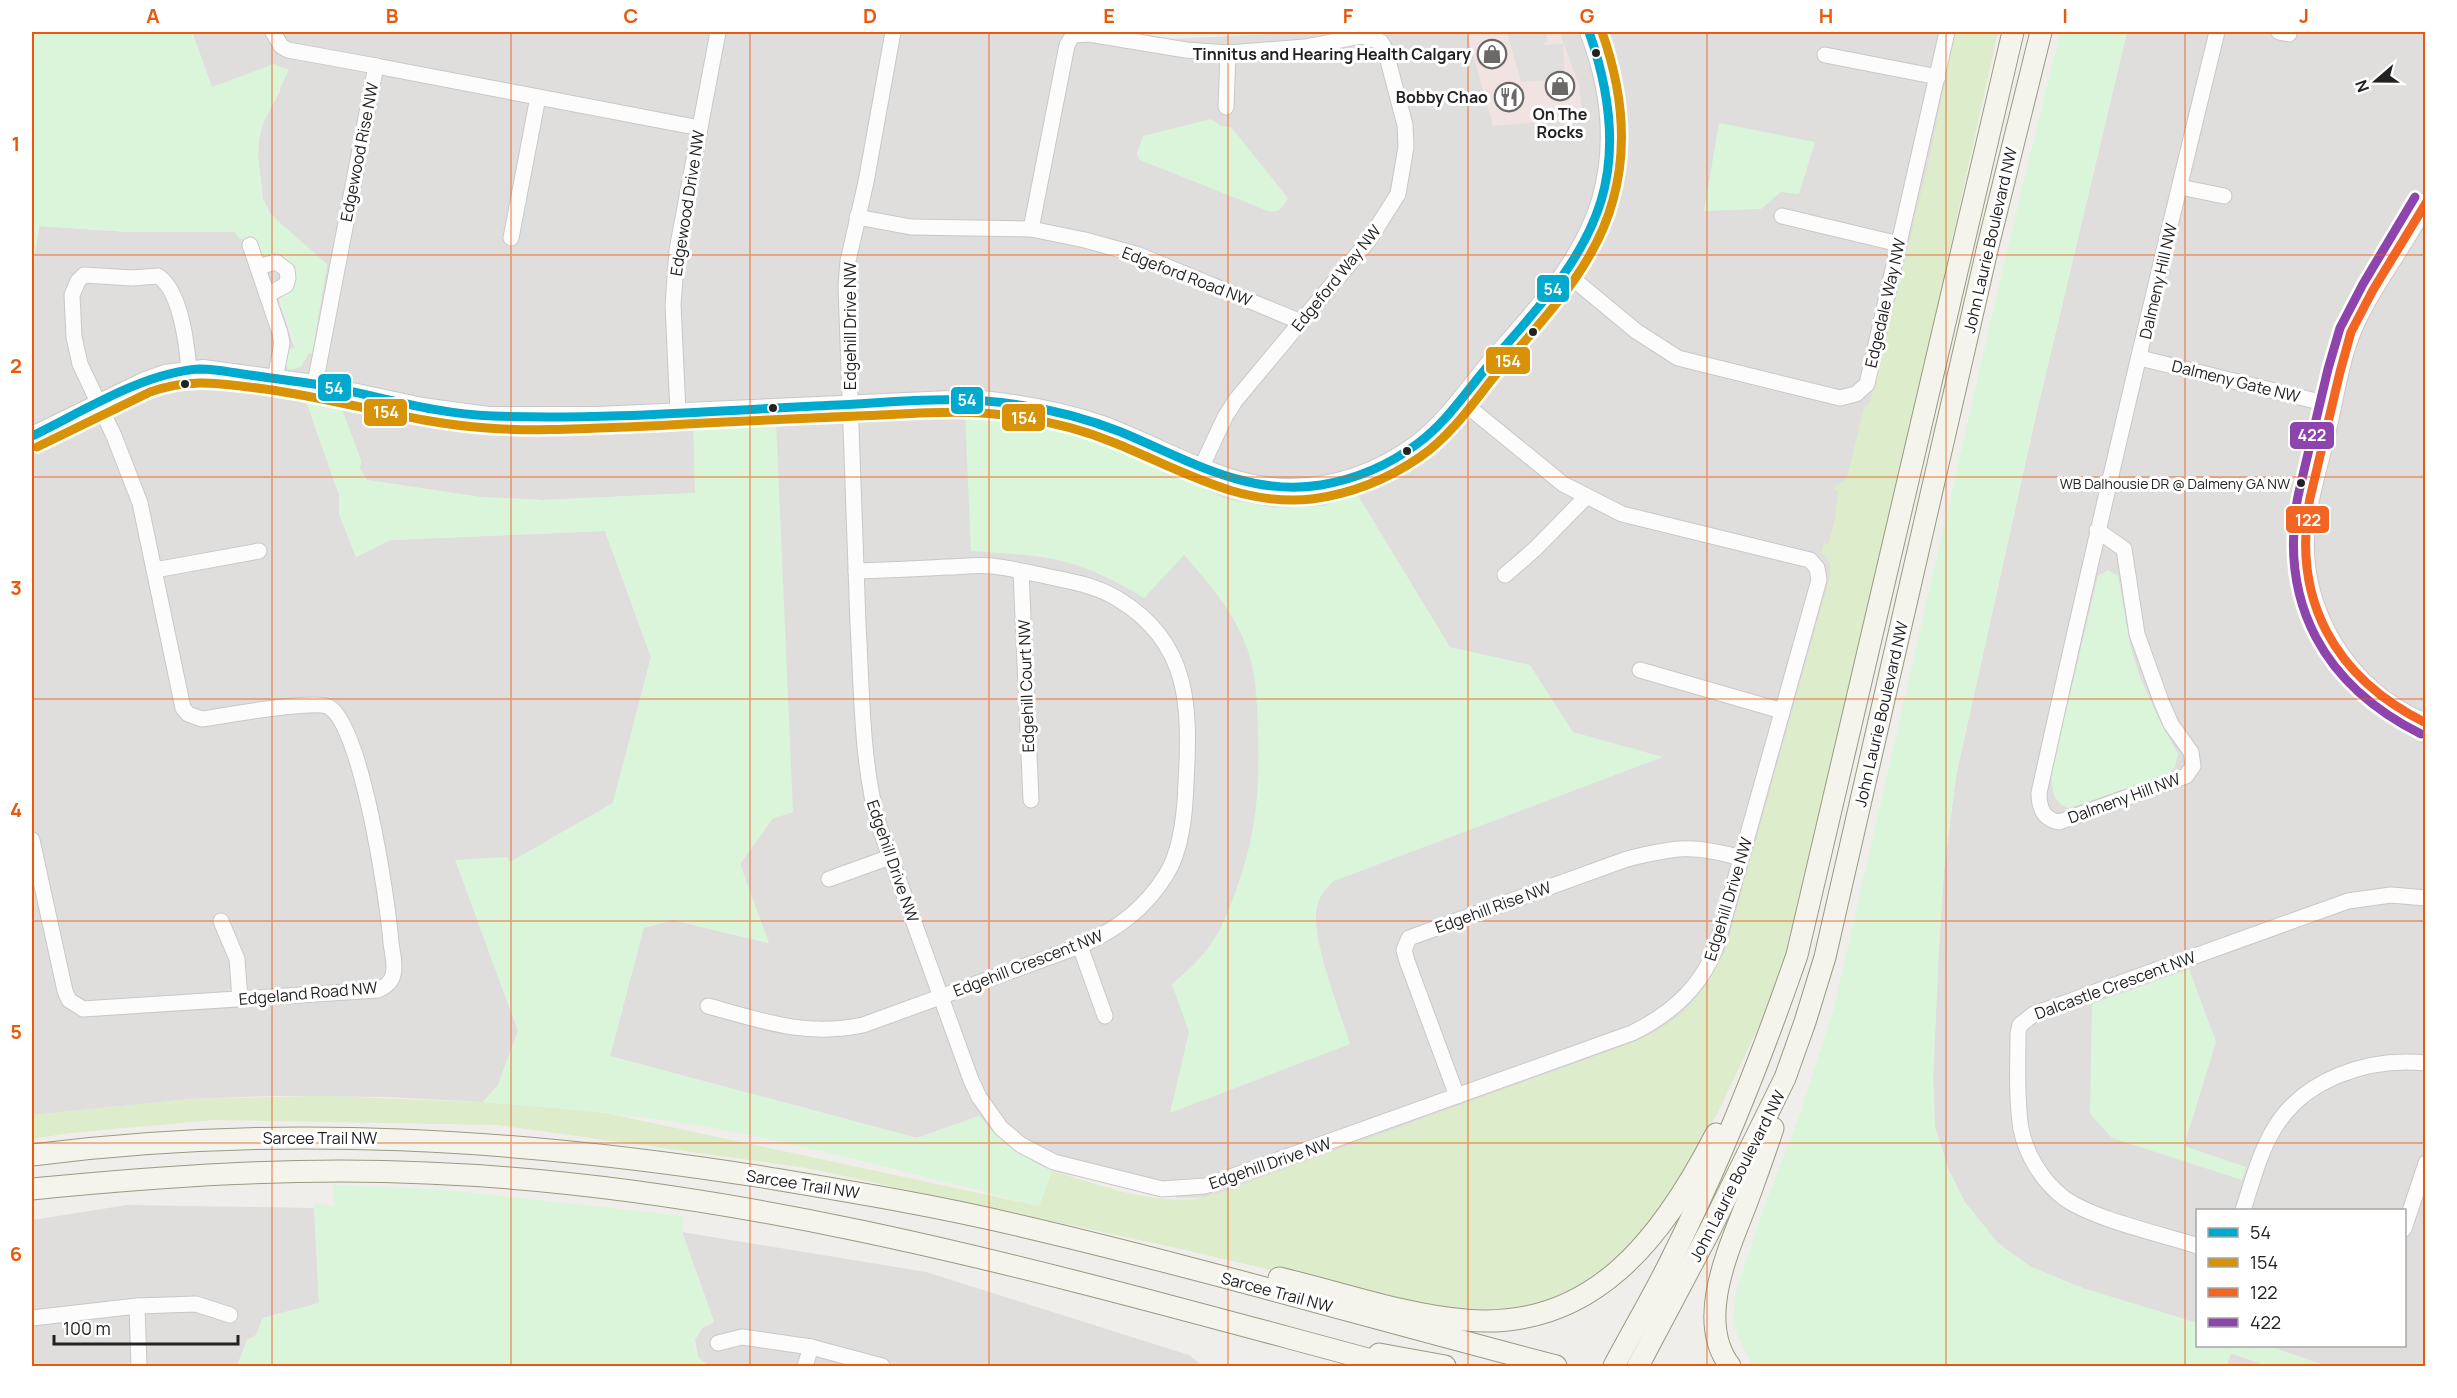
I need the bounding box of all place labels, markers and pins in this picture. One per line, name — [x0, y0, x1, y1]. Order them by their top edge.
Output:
shop icon: Tinnitus and Hearing Health Calgary — [1476, 38, 1508, 70]
place label: Tinnitus and Hearing Health Calgary — [1193, 43, 1471, 65]
unlabelled marker — [1590, 47, 1602, 59]
shop icon: On The Rocks — [1544, 70, 1576, 102]
restaurant icon: Bobby Chao — [1493, 81, 1525, 113]
place label: Bobby Chao — [1396, 86, 1488, 108]
place label: On The Rocks — [1533, 103, 1588, 143]
unlabelled marker — [1527, 326, 1539, 338]
unlabelled marker — [179, 378, 191, 390]
unlabelled marker — [767, 402, 779, 414]
unlabelled marker — [1401, 445, 1413, 457]
place label: WB Dalhousie DR @ Dalmeny GA NW — [2060, 474, 2290, 493]
marker: WB Dalhousie DR @ Dalmeny GA NW — [2295, 477, 2307, 489]

